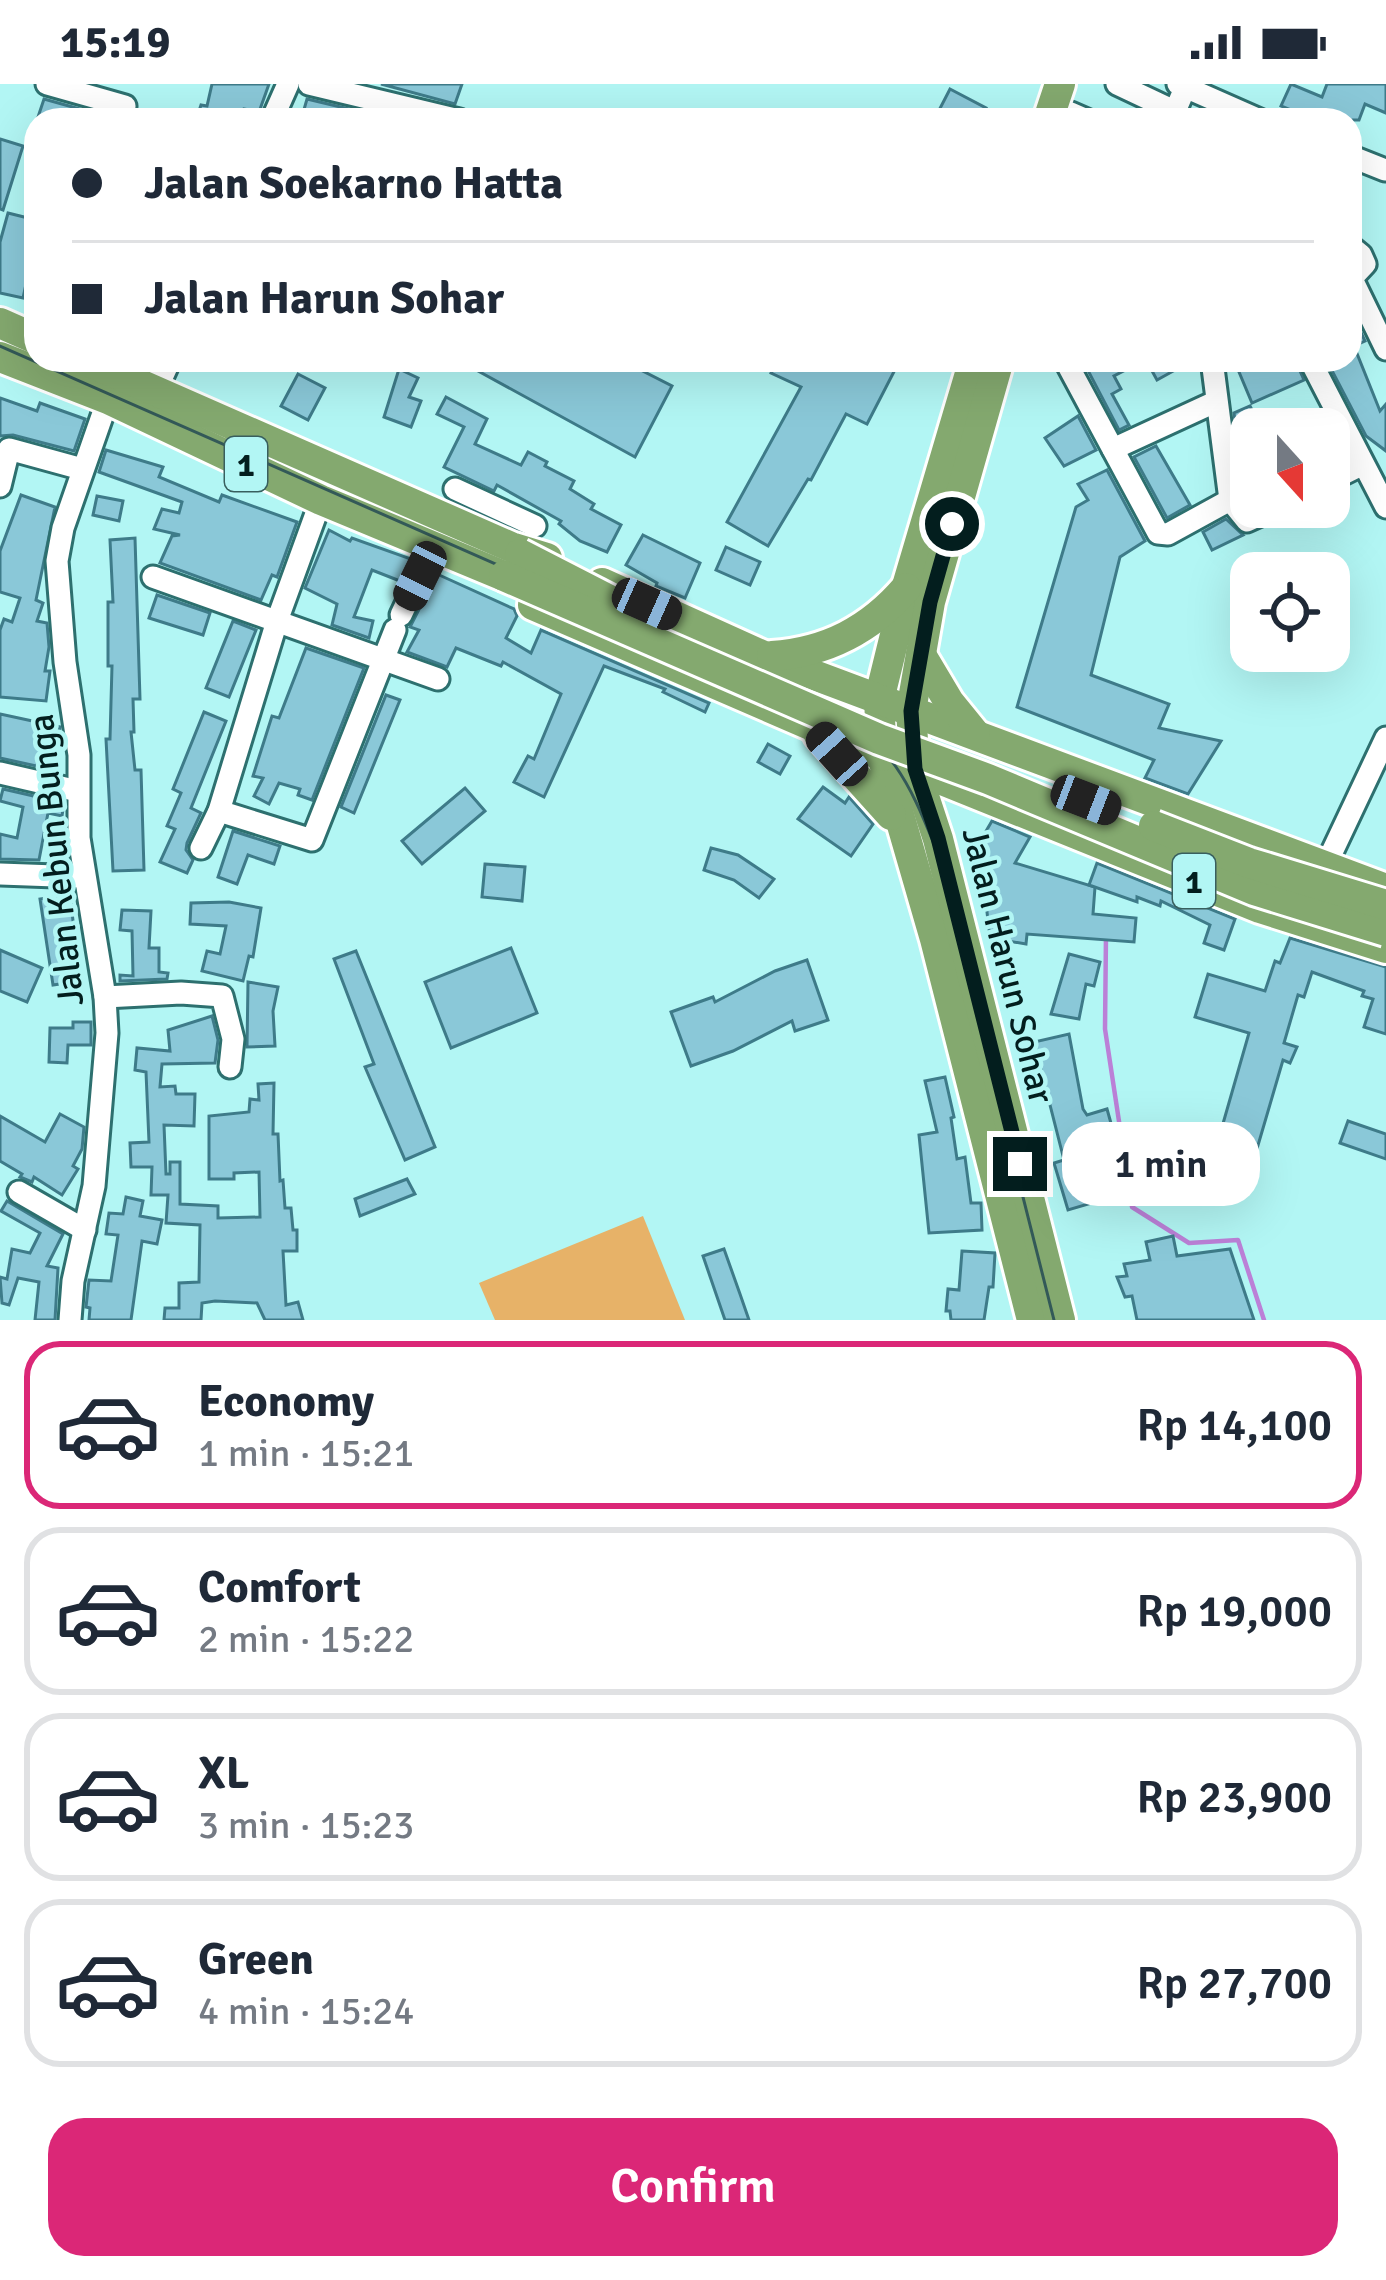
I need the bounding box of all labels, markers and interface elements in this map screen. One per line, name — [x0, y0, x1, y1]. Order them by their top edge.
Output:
text: 15:19 — [60, 15, 170, 70]
text: Jalan Soekarno Hatta — [144, 156, 563, 211]
text: Jalan Harun Sohar — [144, 271, 504, 326]
north arrow — [1230, 408, 1350, 528]
map controls — [1230, 408, 1350, 672]
road number: 1 — [225, 437, 267, 491]
route start — [925, 497, 979, 551]
car — [388, 536, 452, 616]
button: locate — [1230, 552, 1350, 672]
car — [607, 573, 687, 635]
street label: Jalan Kebun Bunga — [19, 712, 94, 1008]
car — [800, 715, 874, 793]
car — [1046, 770, 1126, 830]
street label: Jalan Harun Sohar — [952, 823, 1064, 1109]
road number: 1 — [1173, 854, 1215, 908]
callout: 1 min — [1062, 1122, 1260, 1206]
route end — [993, 1137, 1047, 1191]
text: 1 min — [1114, 1140, 1208, 1188]
icon: car — [54, 1371, 162, 1479]
text: Economy — [198, 1374, 374, 1429]
text: Rp 14,100 — [1136, 1398, 1332, 1453]
text: 1 min · 15:21 — [198, 1429, 414, 1477]
icon: car — [54, 1557, 162, 1665]
text: Comfort — [198, 1560, 361, 1615]
text: Rp 19,000 — [1136, 1584, 1332, 1639]
text: 2 min · 15:22 — [198, 1615, 414, 1663]
icon: car — [54, 1743, 162, 1851]
text: XL — [198, 1746, 249, 1801]
text: Rp 23,900 — [1136, 1770, 1332, 1825]
text: 3 min · 15:23 — [198, 1801, 414, 1849]
icon: car — [54, 1929, 162, 2037]
text: Green — [198, 1932, 314, 1987]
text: Rp 27,700 — [1136, 1956, 1332, 2011]
text: 4 min · 15:24 — [198, 1987, 414, 2035]
button: Confirm — [48, 2118, 1338, 2256]

